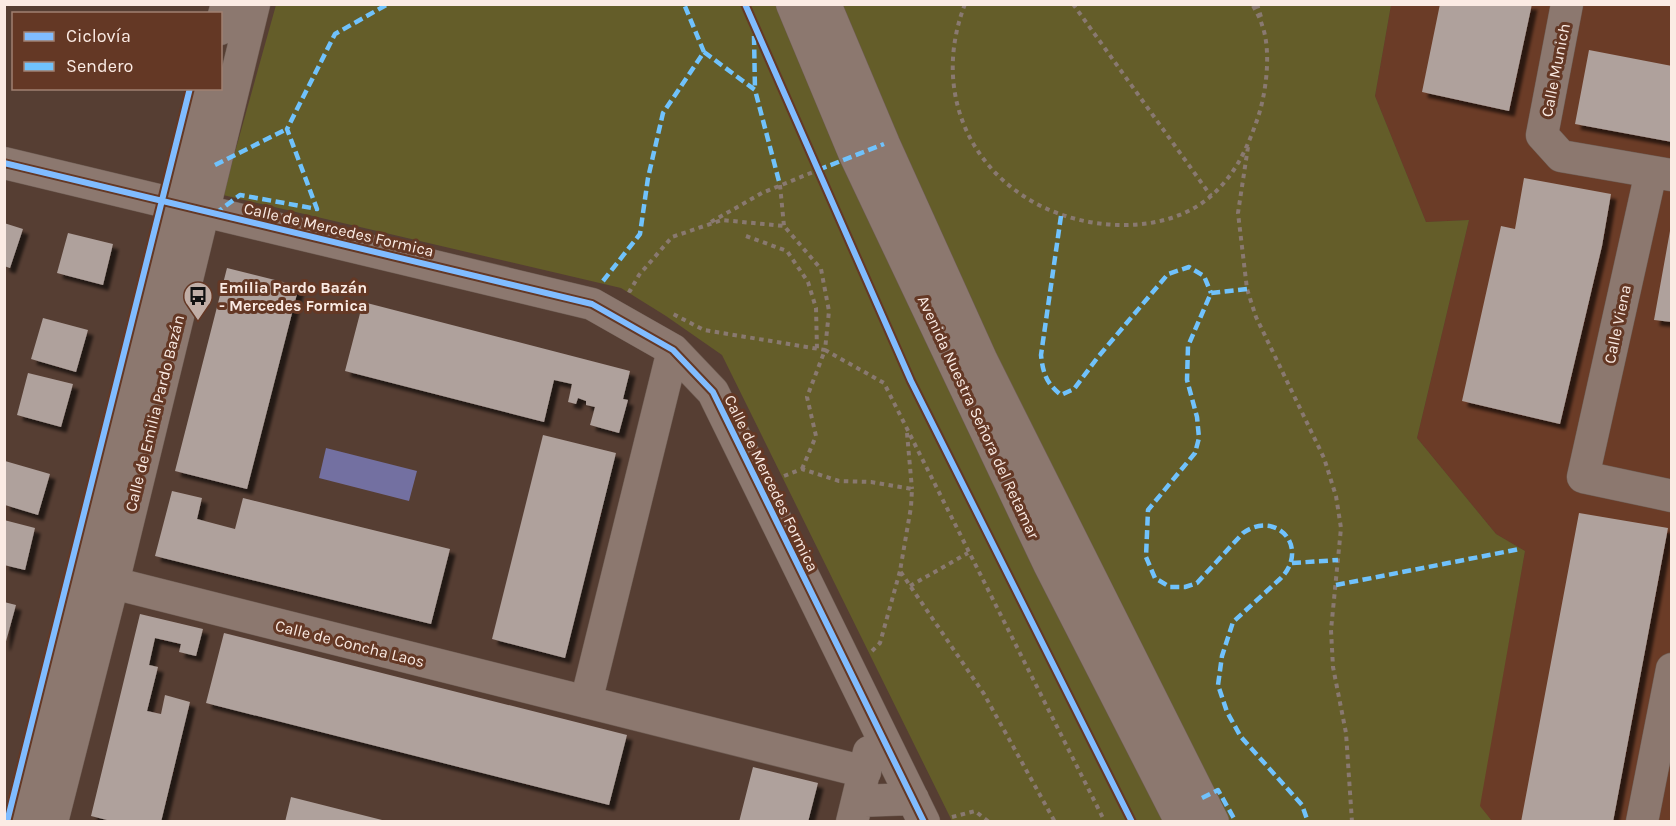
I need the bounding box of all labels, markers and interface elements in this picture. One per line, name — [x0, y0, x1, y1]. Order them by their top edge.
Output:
legend — [12, 12, 222, 90]
street label: Calle Munich — [1537, 22, 1574, 119]
text: Ciclovía — [66, 25, 131, 47]
text: Sendero — [66, 55, 133, 77]
street label: Calle de Mercedes Formica — [242, 198, 436, 261]
place label: Emilia Pardo Bazán - Mercedes Formica — [219, 278, 367, 315]
bus stop icon: Emilia Pardo Bazán - Mercedes Formica — [182, 280, 214, 322]
street label: Calle Viena — [1600, 283, 1635, 365]
street label: Avenida Nuestra Señora del Retamar — [914, 293, 1044, 542]
street label: Calle de Emilia Pardo Bazán — [121, 313, 188, 513]
street label: Calle de Mercedes Formica — [720, 392, 823, 575]
street label: Calle de Concha Laos — [273, 616, 427, 671]

